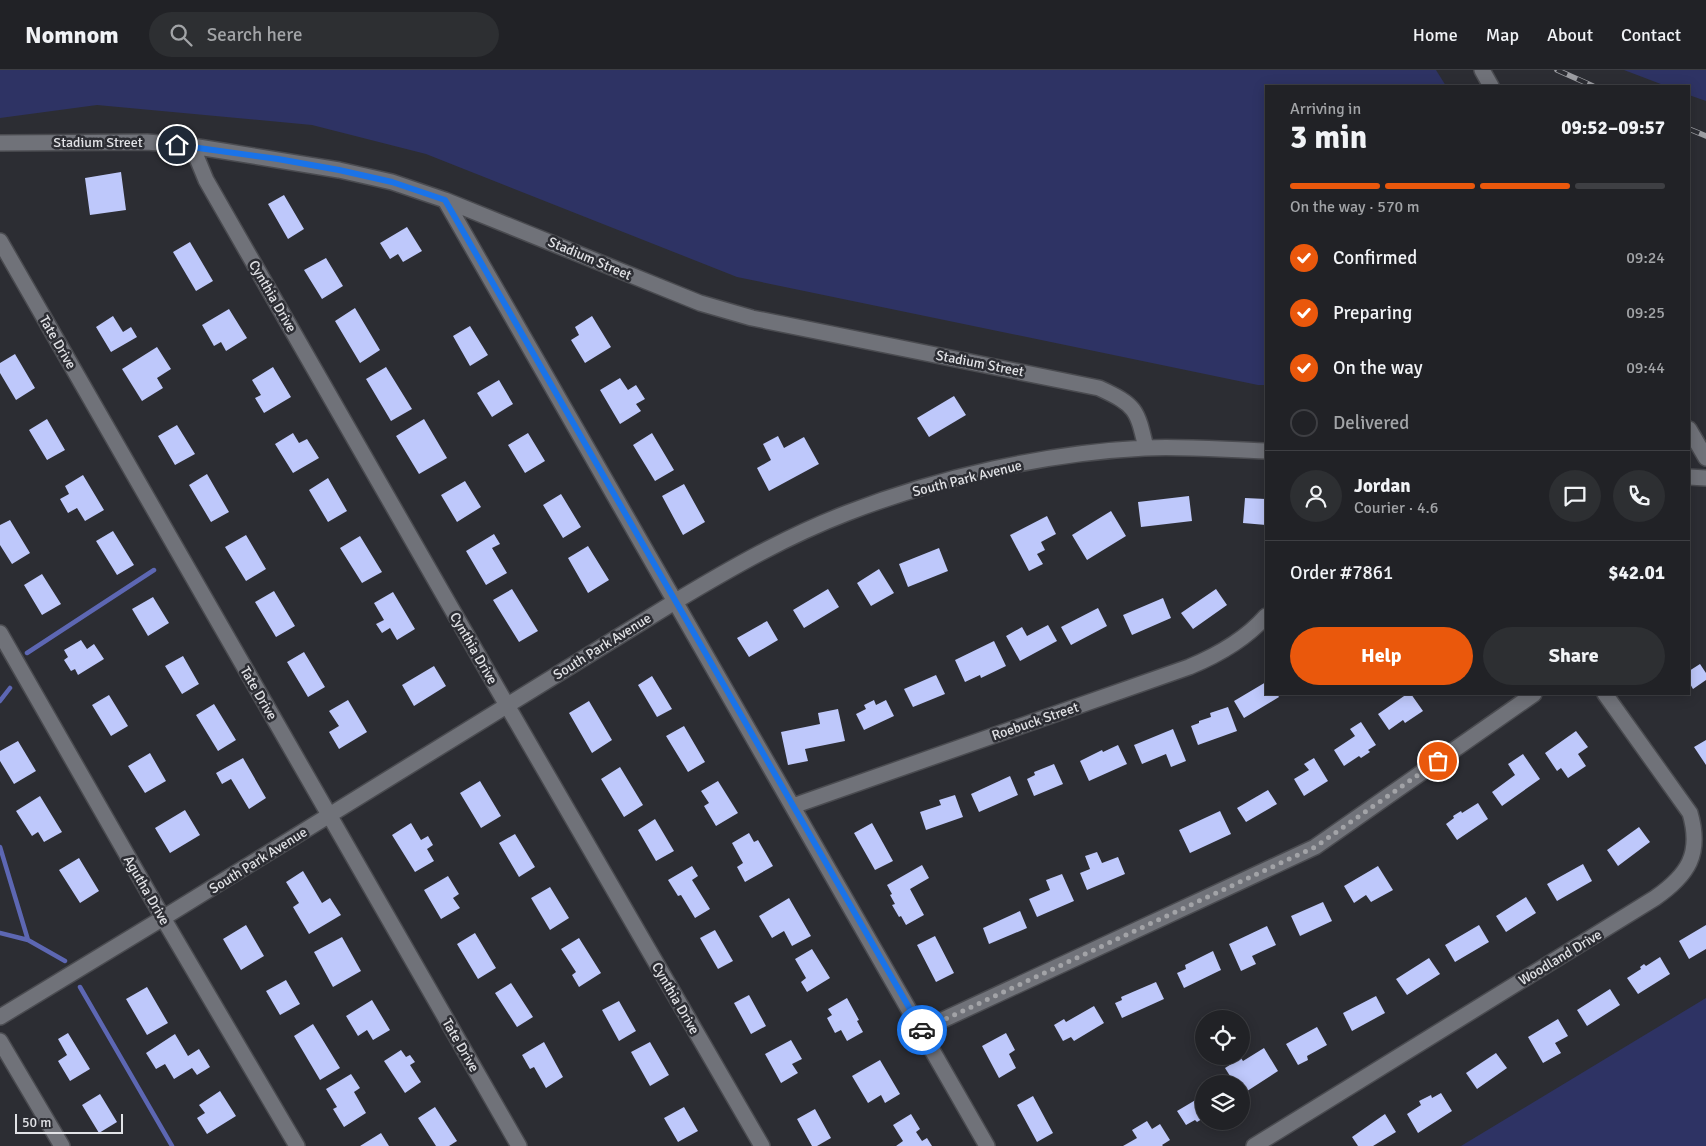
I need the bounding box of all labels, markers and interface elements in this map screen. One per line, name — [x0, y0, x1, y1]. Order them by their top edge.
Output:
search box — [149, 12, 499, 57]
text: Nomnom — [25, 20, 119, 50]
icon: search — [167, 21, 195, 49]
text: Search here — [207, 23, 303, 47]
text: Home — [1413, 24, 1458, 46]
text: Map — [1486, 24, 1519, 46]
text: About — [1547, 24, 1593, 46]
text: Contact — [1621, 24, 1681, 46]
text: Arriving in — [1290, 99, 1361, 119]
text: 09:52–09:57 — [1561, 116, 1665, 140]
text: 3 min — [1290, 118, 1367, 157]
pin — [156, 124, 198, 166]
icon: home — [163, 131, 191, 159]
street label: Stadium Street — [53, 134, 143, 151]
text: On the way · 570 m — [1290, 197, 1420, 217]
street label: Stadium Street — [545, 233, 634, 284]
icon: check — [1290, 244, 1318, 272]
text: Confirmed — [1333, 246, 1417, 270]
text: 09:24 — [1626, 248, 1665, 268]
street label: Cynthia Drive — [245, 257, 300, 335]
icon: check — [1290, 299, 1318, 327]
text: Preparing — [1333, 301, 1412, 325]
text: 09:25 — [1626, 303, 1665, 323]
street label: Tate Drive — [35, 312, 80, 372]
street label: Stadium Street — [934, 347, 1025, 380]
icon: check — [1290, 354, 1318, 382]
text: On the way — [1333, 356, 1423, 380]
text: 09:44 — [1626, 358, 1665, 378]
text: Delivered — [1333, 411, 1409, 435]
street label: South Park Avenue — [911, 457, 1024, 500]
button: person — [1290, 470, 1342, 522]
button: chat — [1549, 470, 1601, 522]
button: phone — [1613, 470, 1665, 522]
text: Jordan — [1354, 474, 1411, 498]
text: Courier · 4.6 — [1354, 498, 1438, 518]
text: Order #7861 — [1290, 561, 1393, 585]
text: $42.01 — [1608, 561, 1665, 585]
street label: Cynthia Drive — [446, 609, 501, 687]
street label: South Park Avenue — [550, 610, 654, 683]
button: Help — [1290, 627, 1473, 685]
button: Share — [1483, 627, 1665, 685]
street label: Tate Drive — [236, 663, 281, 723]
street label: Roebuck Street — [990, 699, 1081, 744]
pin — [1417, 740, 1459, 782]
icon: bag — [1424, 747, 1452, 775]
street label: South Park Avenue — [206, 824, 310, 897]
street label: Agutha Drive — [120, 852, 173, 928]
street label: Woodland Drive — [1516, 926, 1605, 989]
street label: Cynthia Drive — [648, 959, 703, 1037]
courier — [897, 1005, 947, 1055]
map controls — [1195, 1010, 1250, 1130]
button: locate — [1195, 1010, 1250, 1065]
street label: Tate Drive — [438, 1015, 483, 1075]
icon: car — [908, 1016, 936, 1044]
button: layers — [1195, 1075, 1250, 1130]
scale bar — [15, 1111, 122, 1134]
text: 50 m — [22, 1114, 51, 1131]

